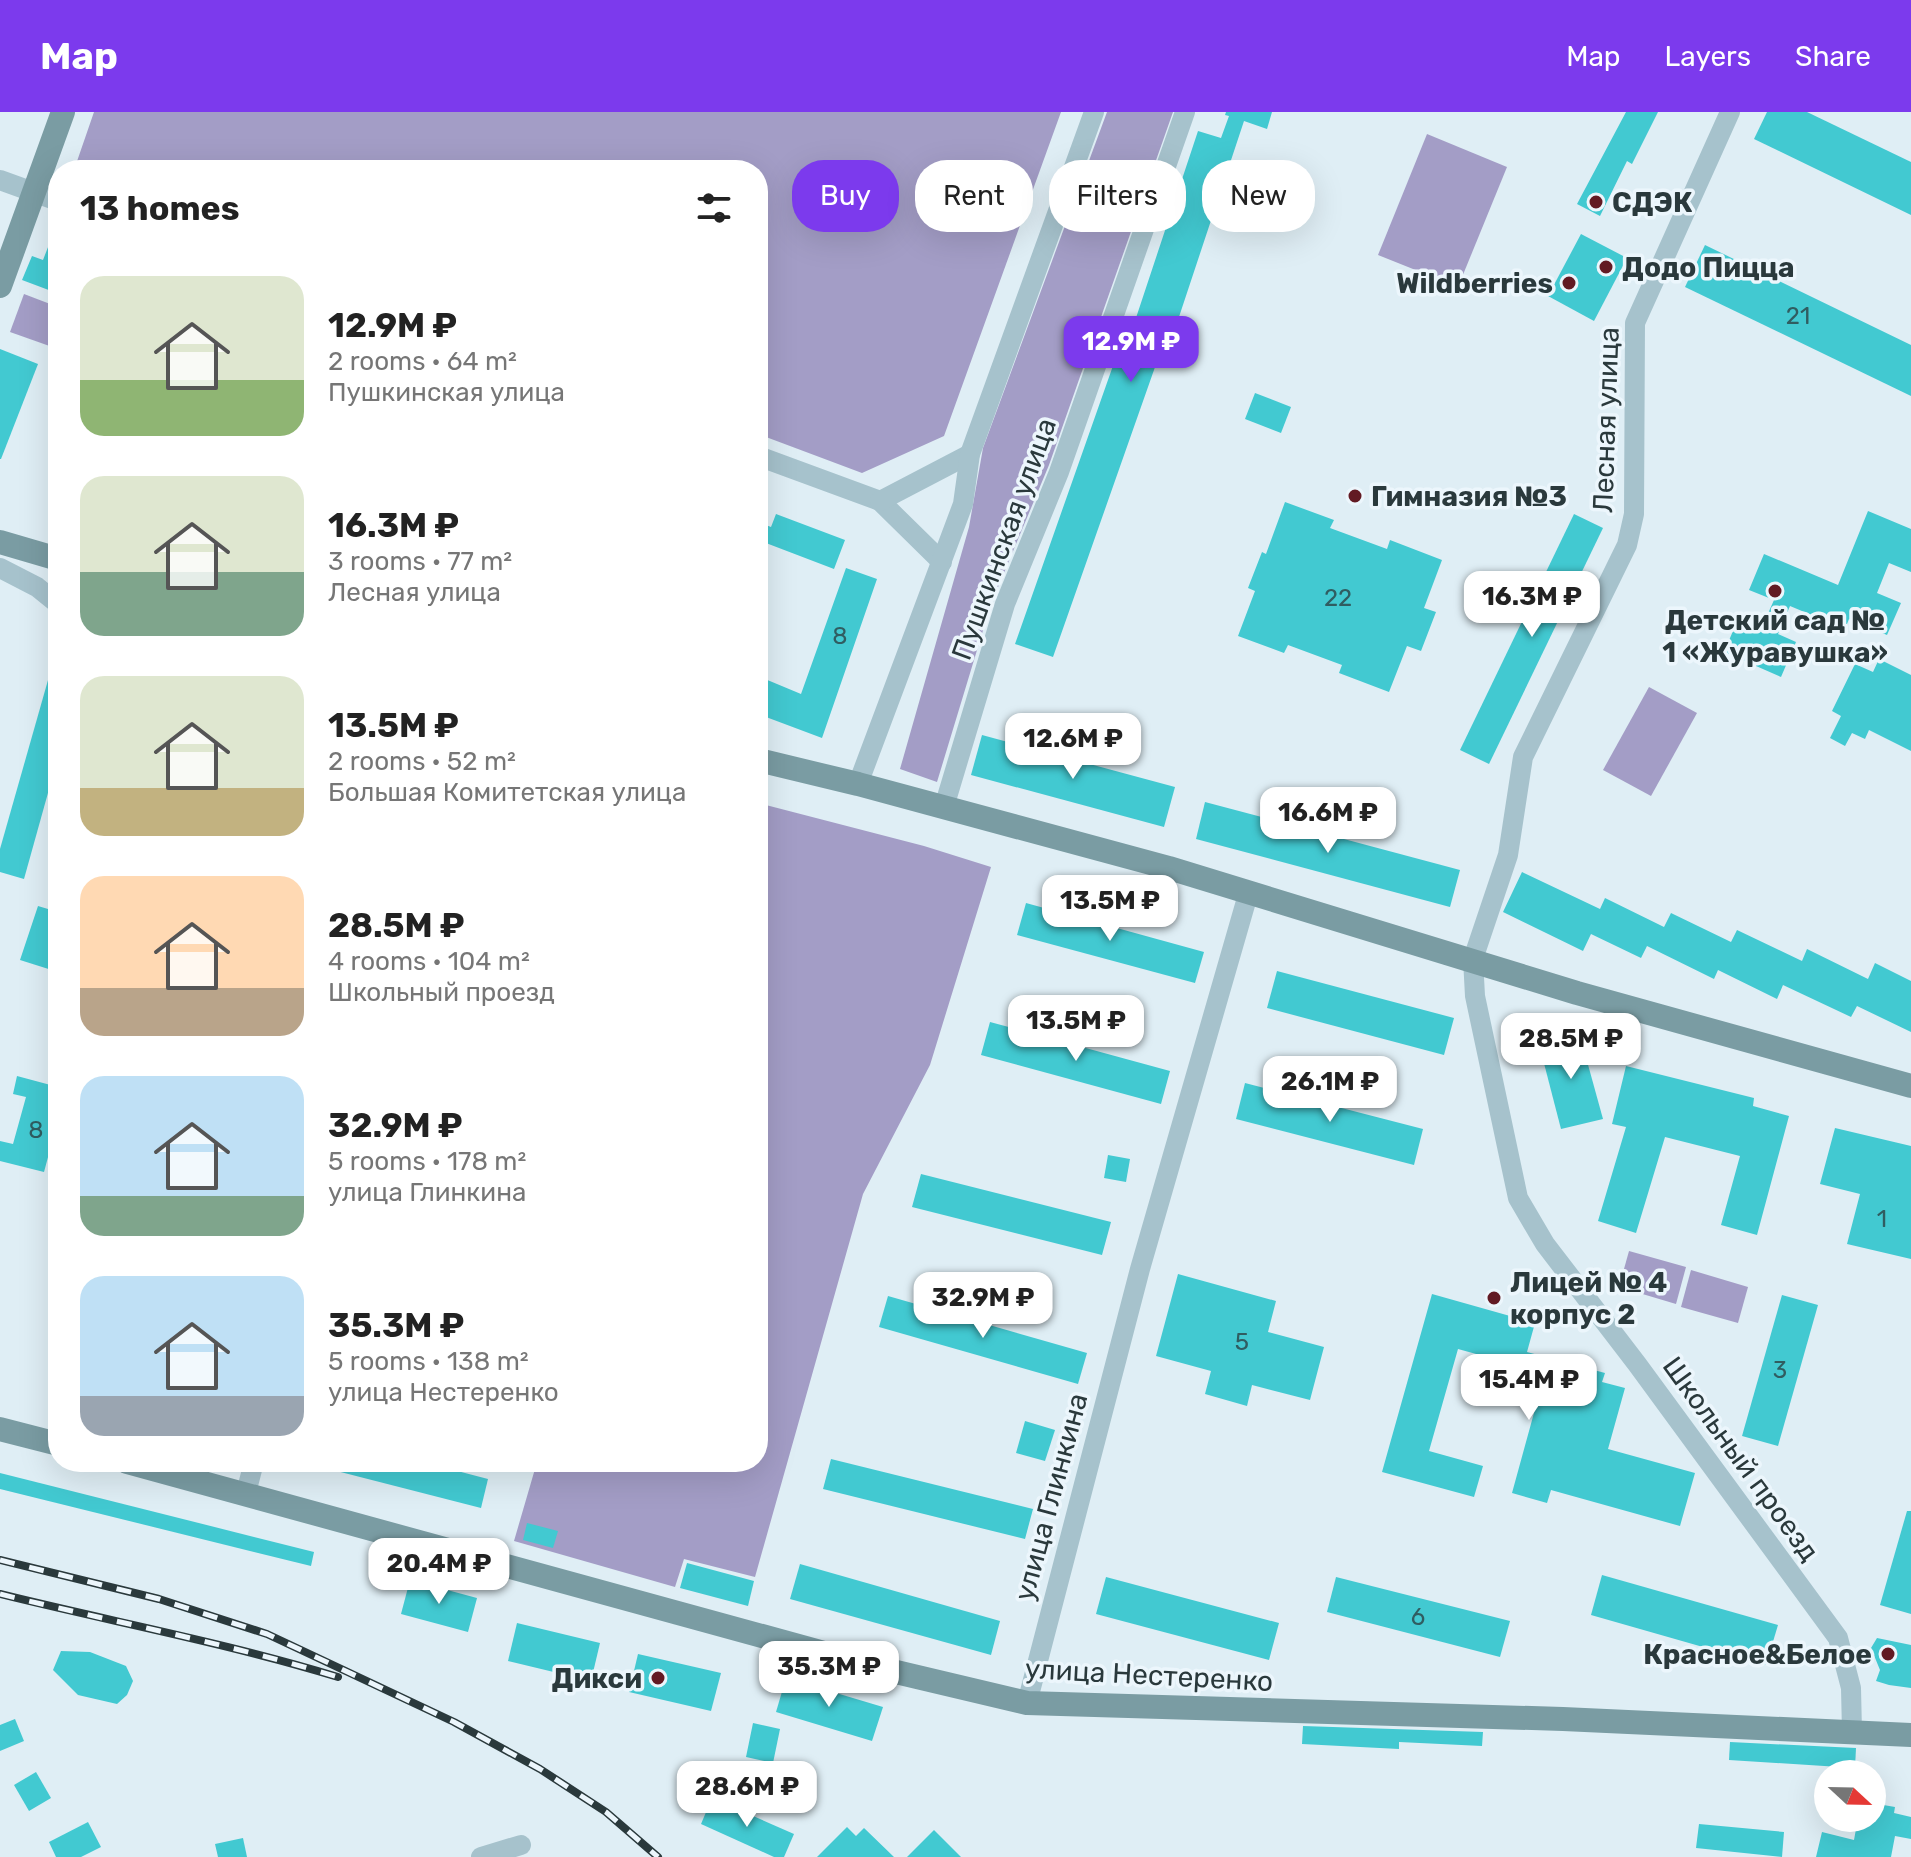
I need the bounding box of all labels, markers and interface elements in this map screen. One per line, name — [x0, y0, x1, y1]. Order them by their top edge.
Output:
text: Map — [40, 33, 118, 79]
text: Map — [1566, 40, 1621, 73]
text: Layers — [1665, 40, 1751, 73]
text: Share — [1795, 40, 1871, 73]
chip: Buy — [792, 160, 899, 232]
chip: Rent — [915, 160, 1033, 232]
chip: Filters — [1049, 160, 1186, 232]
chip: New — [1202, 160, 1315, 232]
icon: filters — [692, 186, 736, 230]
place label: СДЭК — [1612, 186, 1693, 219]
text: 13 homes — [80, 188, 240, 229]
marker: СДЭК — [1587, 193, 1605, 211]
place label: Додо Пицца — [1622, 251, 1794, 284]
marker: Додо Пицца — [1597, 258, 1615, 276]
place label: Wildberries — [1396, 267, 1553, 300]
marker: Wildberries — [1560, 274, 1578, 292]
house number: 21 — [1786, 302, 1810, 330]
text: 12.9M ₽ — [328, 305, 457, 346]
icon: home — [144, 308, 240, 404]
pin: 12.9M ₽ — [1057, 316, 1205, 384]
text: 12.9M ₽ — [1082, 326, 1180, 357]
street label: Лесная улица — [1586, 326, 1626, 514]
text: 2 rooms · 64 m² — [328, 346, 517, 377]
text: Пушкинская улица — [328, 377, 565, 408]
street label: Пушкинская улица — [945, 414, 1063, 664]
place label: Гимназия №3 — [1371, 480, 1567, 513]
marker: Гимназия №3 — [1346, 487, 1364, 505]
text: 16.3M ₽ — [328, 505, 459, 546]
icon: home — [144, 508, 240, 604]
text: 3 rooms · 77 m² — [328, 546, 512, 577]
pin: 16.3M ₽ — [1458, 571, 1606, 639]
text: Лесная улица — [328, 577, 501, 608]
text: 16.3M ₽ — [1482, 581, 1582, 612]
marker: Детский сад № 1 «Журавушка» — [1766, 582, 1784, 600]
house number: 22 — [1324, 584, 1352, 612]
place label: Детский сад № 1 «Журавушка» — [1662, 604, 1888, 669]
house number: 8 — [832, 622, 848, 650]
text: 13.5M ₽ — [328, 705, 459, 746]
icon: home — [144, 708, 240, 804]
pin: 12.6M ₽ — [999, 713, 1147, 781]
text: 12.6M ₽ — [1023, 723, 1123, 754]
text: 2 rooms · 52 m² — [328, 746, 516, 777]
text: Большая Комитетская улица — [328, 777, 686, 808]
pin: 16.6M ₽ — [1254, 787, 1402, 855]
text: 16.6M ₽ — [1278, 797, 1378, 828]
pin: 13.5M ₽ — [1036, 875, 1184, 943]
text: 13.5M ₽ — [1060, 885, 1160, 916]
text: 28.5M ₽ — [328, 905, 465, 946]
icon: home — [144, 908, 240, 1004]
text: 4 rooms · 104 m² — [328, 946, 530, 977]
text: Школьный проезд — [328, 977, 555, 1008]
pin: 13.5M ₽ — [1002, 995, 1150, 1063]
text: 13.5M ₽ — [1026, 1005, 1126, 1036]
pin: 28.5M ₽ — [1497, 1013, 1645, 1081]
text: 28.5M ₽ — [1519, 1023, 1623, 1054]
pin: 26.1M ₽ — [1256, 1056, 1404, 1124]
text: 26.1M ₽ — [1281, 1066, 1379, 1097]
text: 32.9M ₽ — [328, 1105, 463, 1146]
icon: home — [144, 1108, 240, 1204]
house number: 8 — [28, 1116, 44, 1144]
text: 5 rooms · 178 m² — [328, 1146, 526, 1177]
text: улица Глинкина — [328, 1177, 526, 1208]
house number: 1 — [1877, 1205, 1887, 1233]
place label: Лицей № 4 корпус 2 — [1510, 1266, 1667, 1331]
pin: 32.9M ₽ — [909, 1272, 1057, 1340]
text: 32.9M ₽ — [932, 1282, 1034, 1313]
marker: Лицей № 4 корпус 2 — [1485, 1289, 1503, 1307]
text: 35.3M ₽ — [328, 1305, 464, 1346]
icon: home — [144, 1308, 240, 1404]
house number: 5 — [1235, 1328, 1249, 1356]
text: 5 rooms · 138 m² — [328, 1346, 529, 1377]
street label: Школьный проезд — [1656, 1351, 1826, 1567]
pin: 15.4M ₽ — [1455, 1354, 1603, 1422]
house number: 3 — [1773, 1356, 1787, 1384]
text: 15.4M ₽ — [1479, 1364, 1579, 1395]
text: улица Нестеренко — [328, 1377, 559, 1408]
street label: улица Глинкина — [1007, 1390, 1095, 1604]
pin: 20.4M ₽ — [365, 1538, 513, 1606]
text: 20.4M ₽ — [386, 1548, 492, 1579]
house number: 6 — [1411, 1603, 1425, 1631]
place label: Красное&Белое — [1643, 1638, 1872, 1671]
pin: 35.3M ₽ — [755, 1641, 903, 1709]
marker: Красное&Белое — [1879, 1645, 1897, 1663]
text: 35.3M ₽ — [777, 1651, 881, 1682]
street label: улица Нестеренко — [1024, 1652, 1274, 1698]
place label: Дикси — [552, 1662, 642, 1695]
marker: Дикси — [649, 1669, 667, 1687]
north arrow — [1814, 1760, 1886, 1832]
map controls — [1814, 1760, 1886, 1832]
pin: 28.6M ₽ — [673, 1761, 821, 1829]
text: 28.6M ₽ — [695, 1771, 799, 1802]

